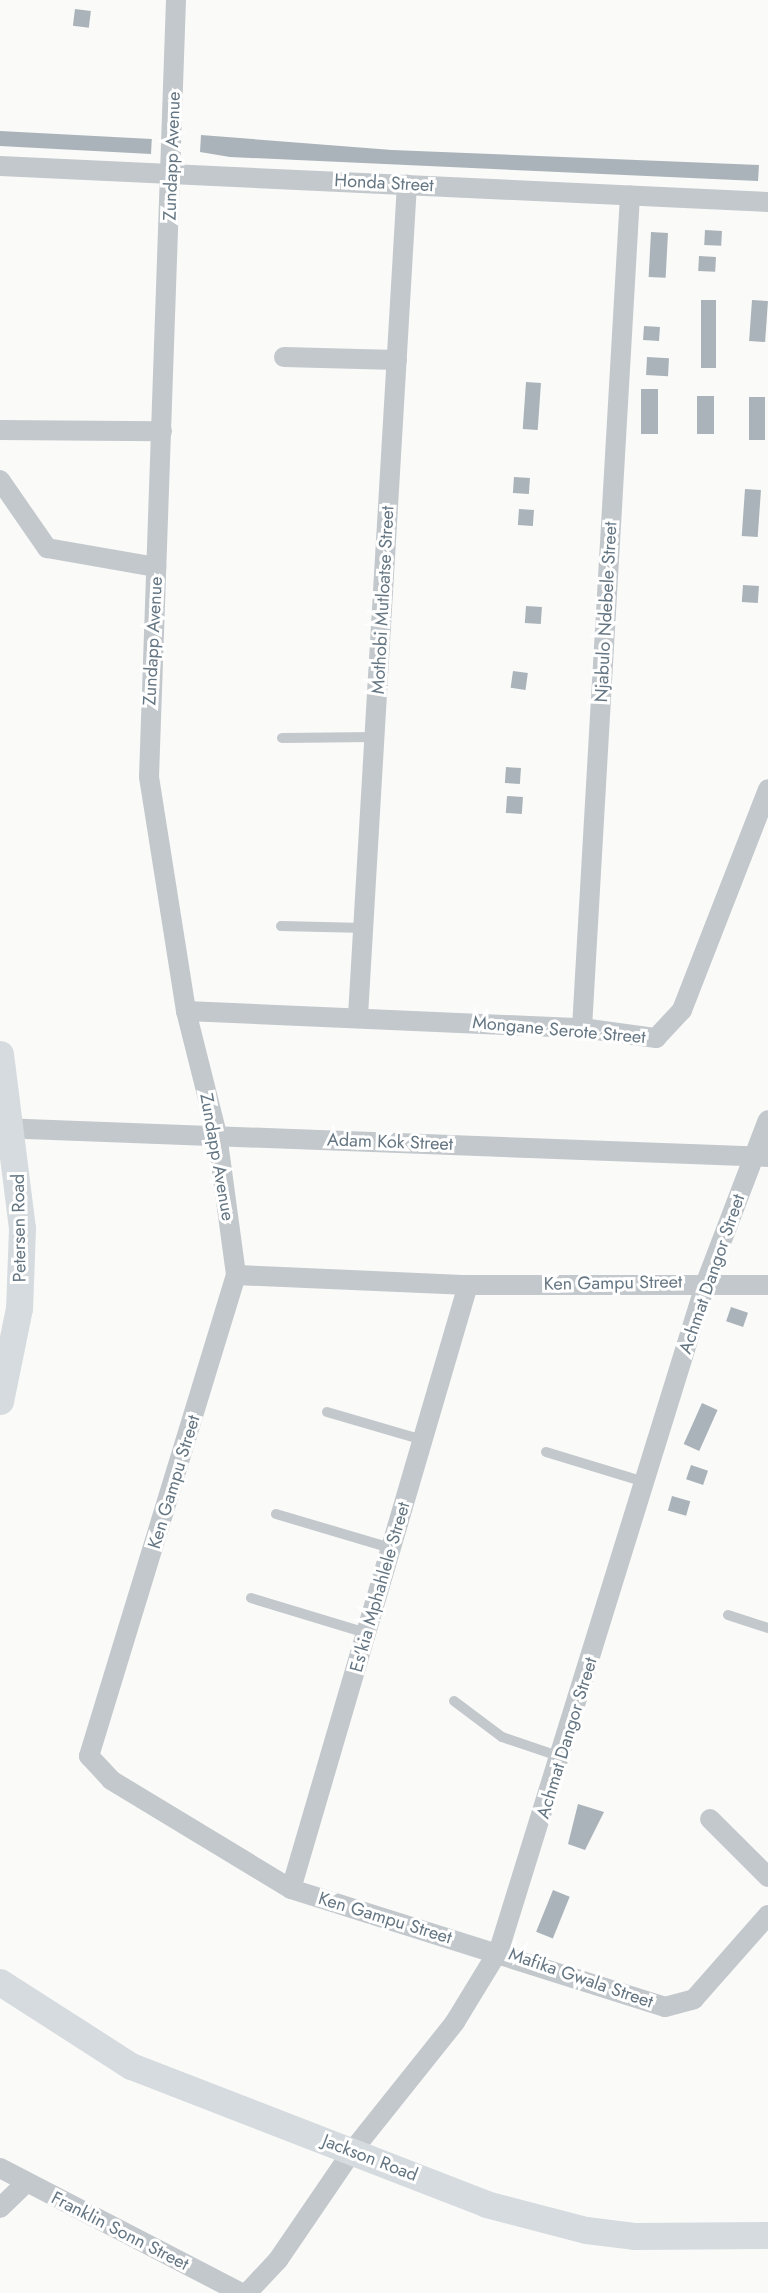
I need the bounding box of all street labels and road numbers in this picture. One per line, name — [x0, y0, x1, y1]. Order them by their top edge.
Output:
street label: Zundapp Avenue — [159, 91, 185, 221]
street label: Honda Street — [334, 170, 434, 196]
street label: Mothobi Mutloatse Street — [367, 505, 399, 695]
street label: Njabulo Ndebele Street — [590, 521, 622, 703]
street label: Zundapp Avenue — [139, 576, 167, 706]
street label: Mongane Serote Street — [472, 1012, 646, 1048]
street label: Zundapp Avenue — [195, 1092, 239, 1222]
street label: Adam Kok Street — [327, 1129, 453, 1155]
street label: Petersen Road — [7, 1174, 31, 1282]
street label: Achmat Dangor Street — [675, 1191, 749, 1357]
street label: Ken Gampu Street — [544, 1271, 682, 1295]
street label: Ken Gampu Street — [143, 1413, 205, 1551]
street label: Es'kia Mphahlele Street — [345, 1499, 415, 1675]
street label: Achmat Dangor Street — [532, 1655, 602, 1821]
street label: Ken Gampu Street — [316, 1887, 454, 1949]
street label: Mafika Gwala Street — [506, 1943, 656, 2013]
street label: Jackson Road — [319, 2130, 421, 2186]
street label: Franklin Sonn Street — [48, 2187, 192, 2275]

